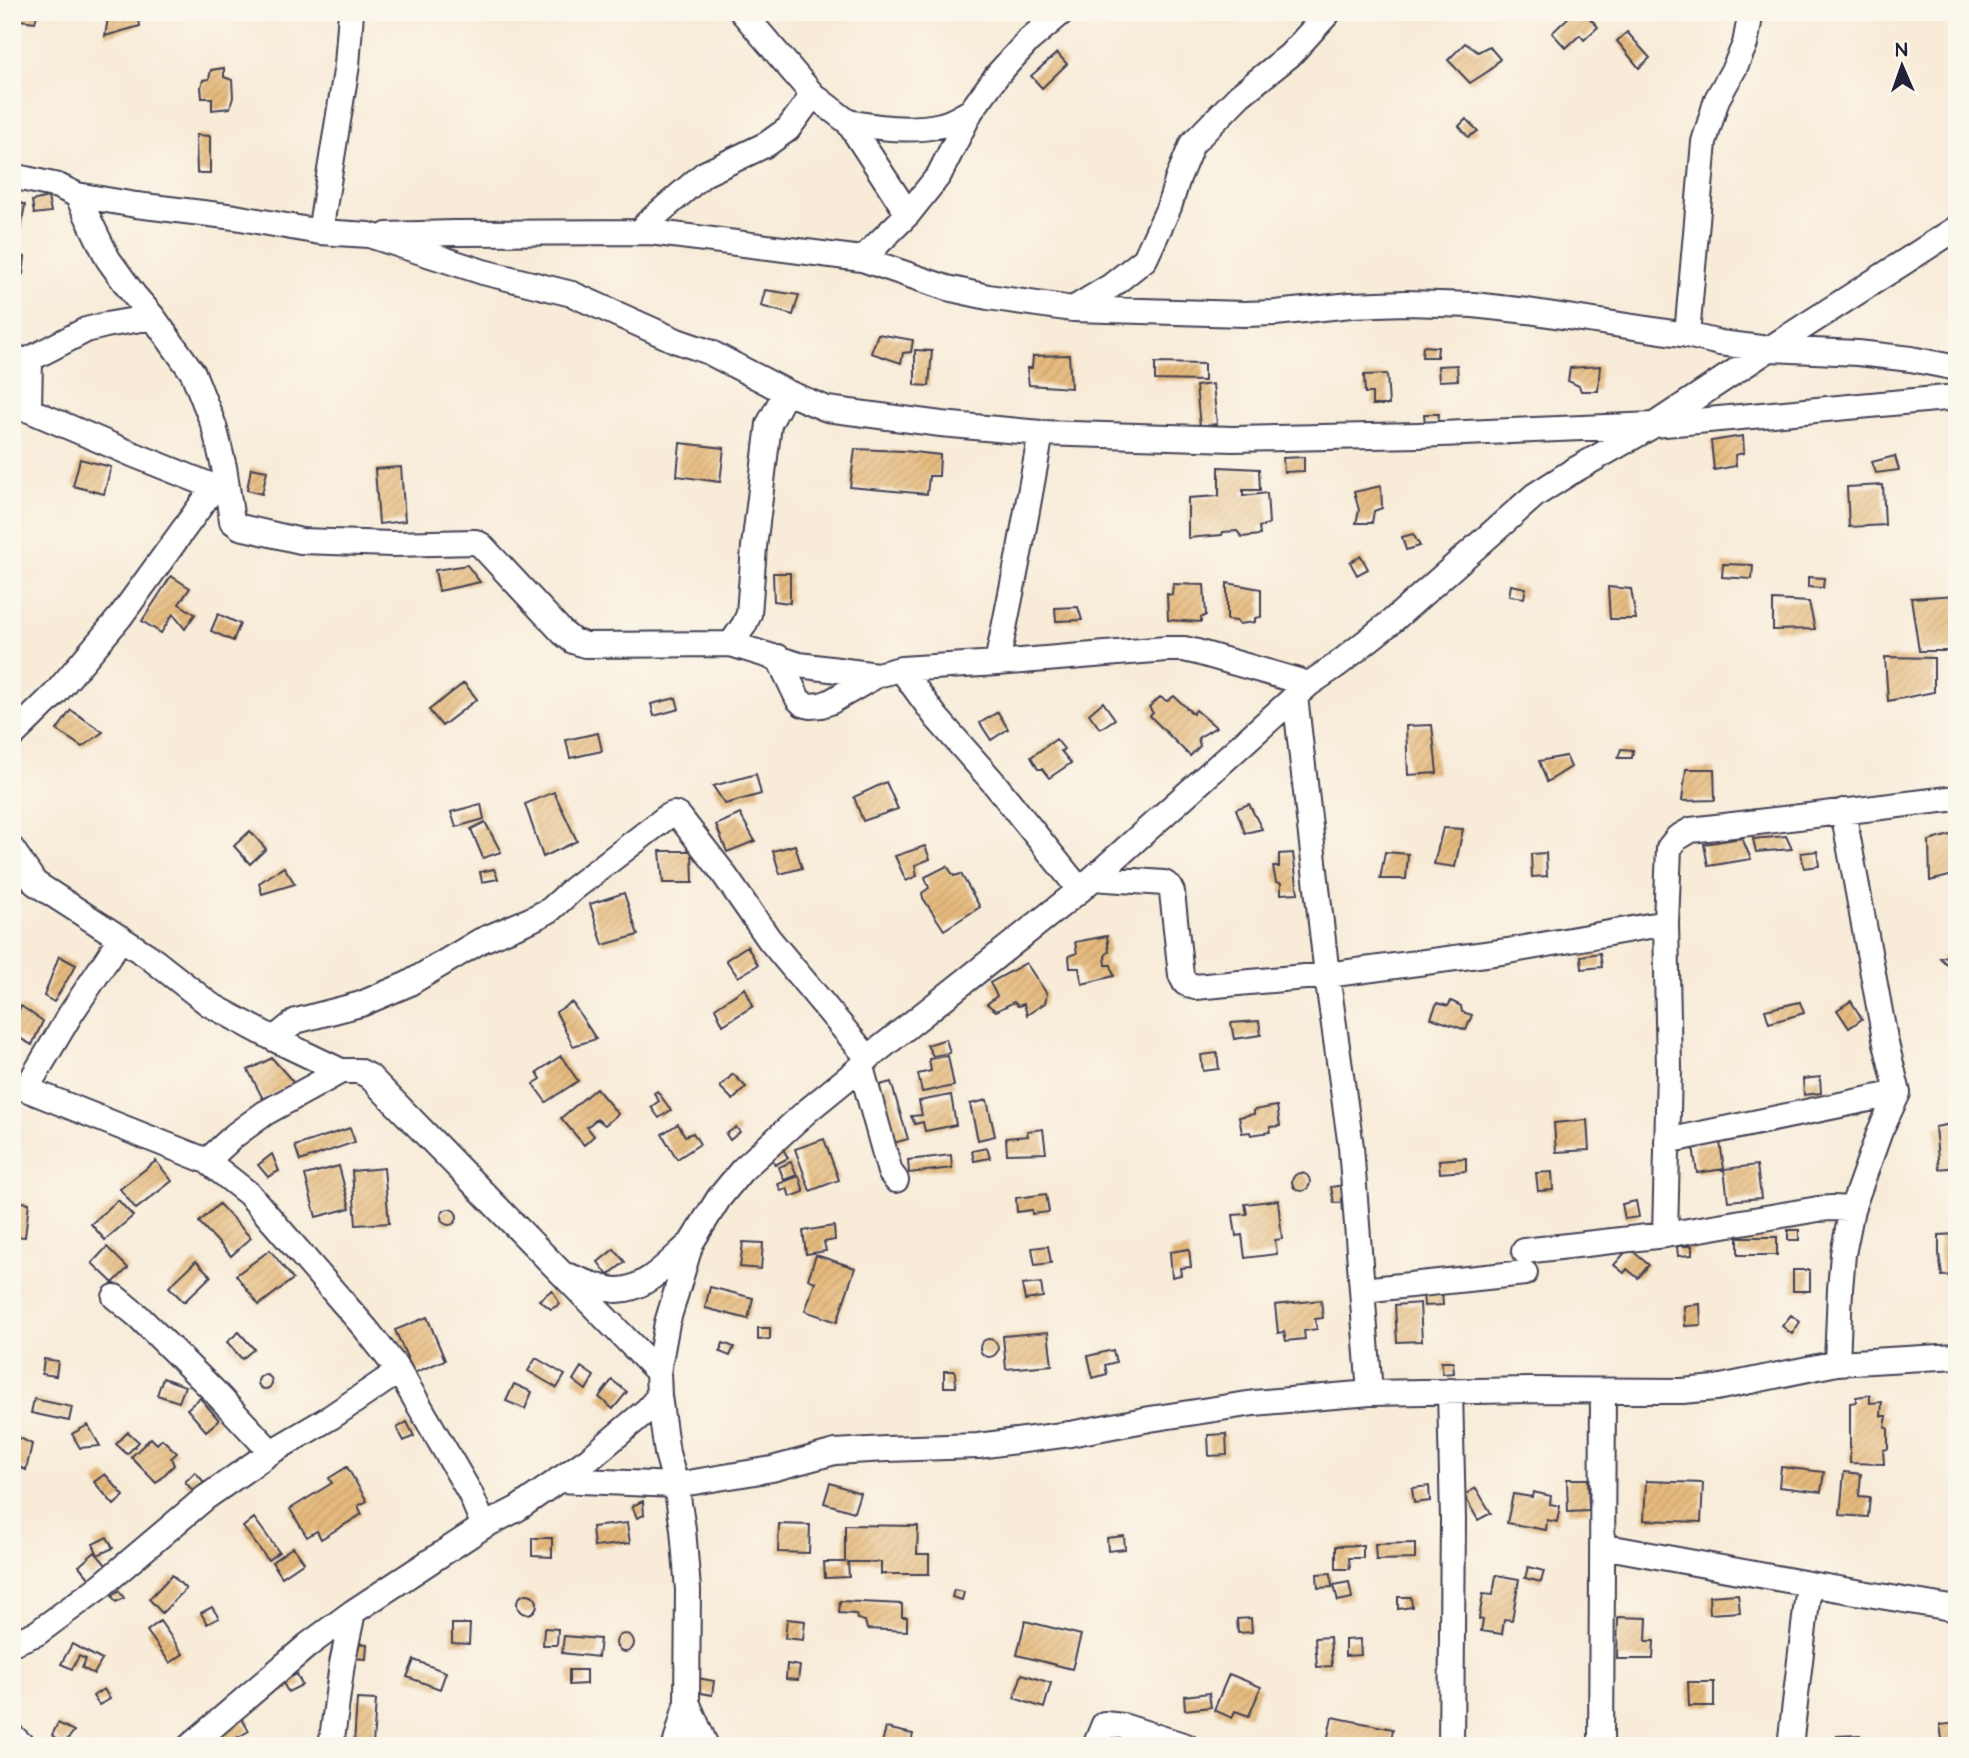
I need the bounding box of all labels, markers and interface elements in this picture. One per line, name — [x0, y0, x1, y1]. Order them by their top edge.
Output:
north arrow — [1868, 32, 1938, 102]
text: N — [1895, 37, 1908, 64]

